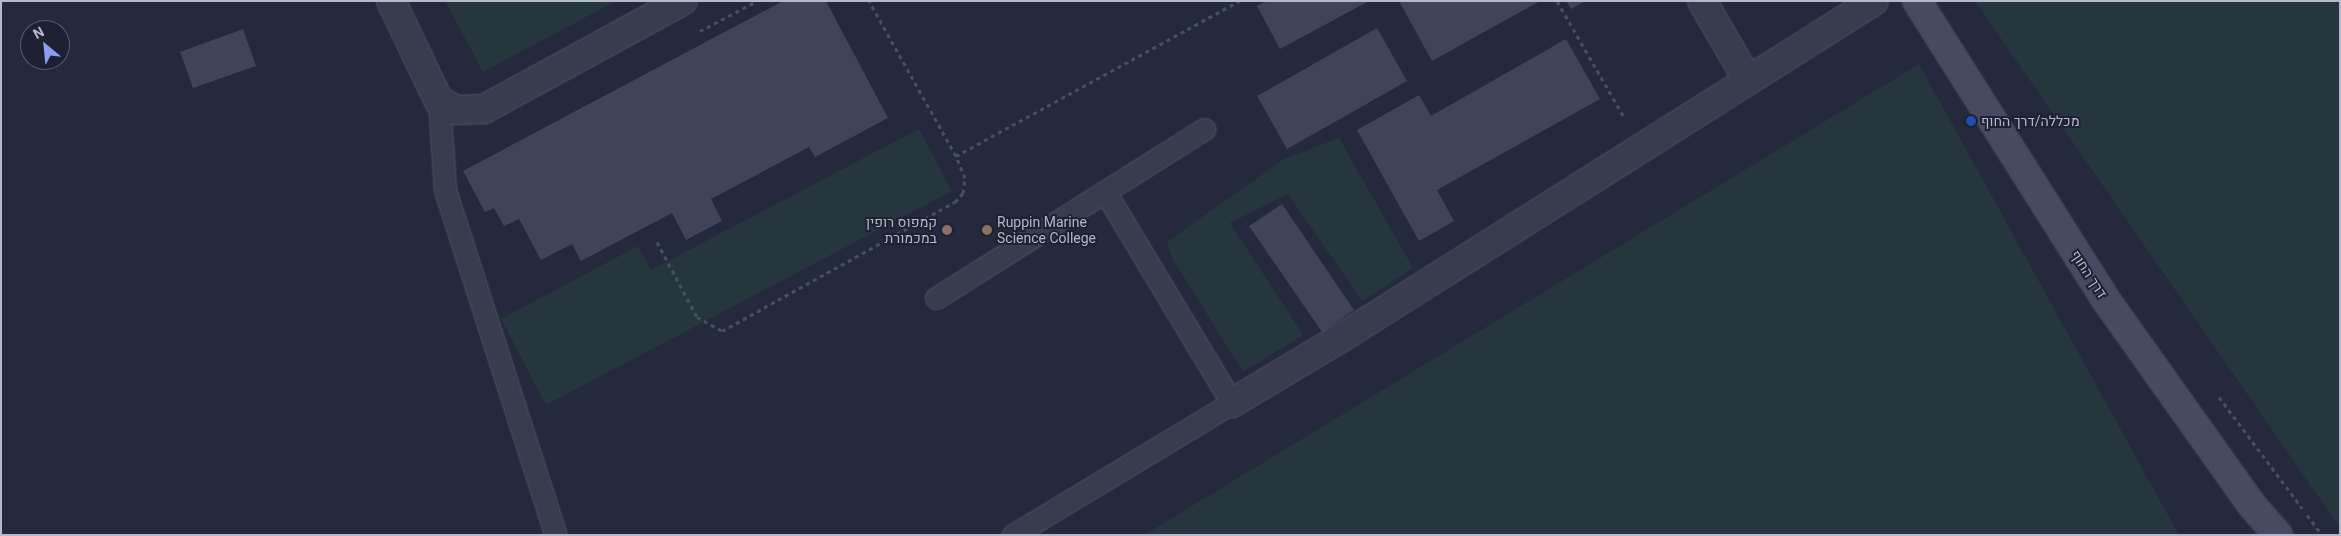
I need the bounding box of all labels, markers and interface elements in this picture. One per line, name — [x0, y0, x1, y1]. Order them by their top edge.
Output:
north arrow — [20, 20, 70, 70]
text: N — [30, 23, 47, 42]
place label: מכללה/דרך החוף — [1981, 113, 2080, 129]
marker: מכללה/דרך החוף — [1965, 115, 1977, 127]
place label: קמפוס רופין במכמורת — [866, 214, 937, 246]
place label: Ruppin Marine Science College — [997, 214, 1096, 246]
marker: קמפוס רופין במכמורת — [941, 224, 953, 236]
marker: Ruppin Marine Science College — [981, 224, 993, 236]
street label: דרך החוף — [2067, 247, 2111, 301]

